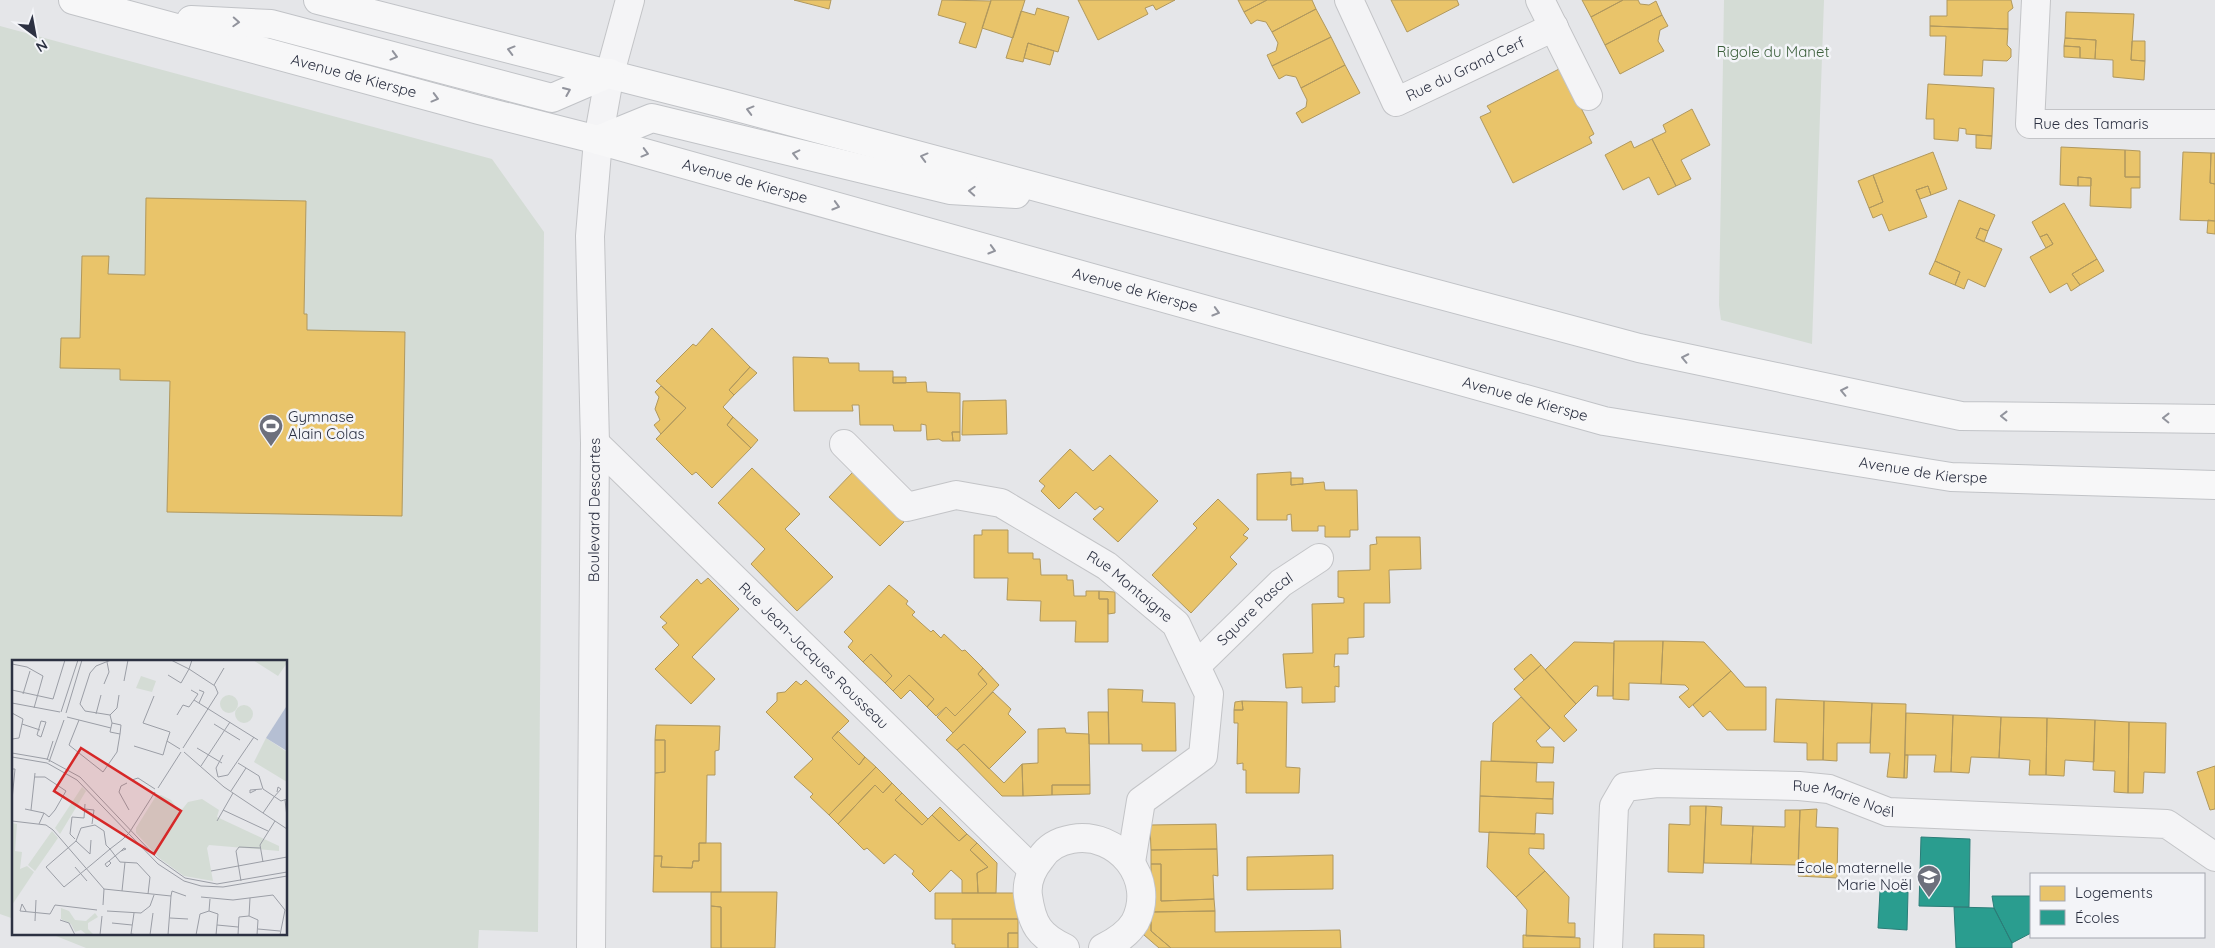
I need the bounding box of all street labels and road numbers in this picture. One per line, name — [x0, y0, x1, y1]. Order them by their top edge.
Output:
street label: Rue du Grand Cerf — [1402, 32, 1528, 105]
street label: Avenue de Kierspe — [289, 50, 419, 102]
street label: Rue des Tamaris — [2033, 114, 2148, 133]
street label: Avenue de Kierspe — [680, 154, 810, 207]
street label: Avenue de Kierspe — [1070, 263, 1200, 316]
street label: Avenue de Kierspe — [1460, 372, 1590, 425]
street label: Boulevard Descartes — [584, 438, 604, 582]
street label: Avenue de Kierspe — [1858, 452, 1988, 487]
street label: Rue Montaigne — [1083, 546, 1177, 626]
street label: Square Pascal — [1212, 568, 1296, 650]
street label: Rue Jean-Jacques Rousseau — [735, 578, 893, 733]
street label: Rue Marie Noël — [1792, 776, 1895, 821]

